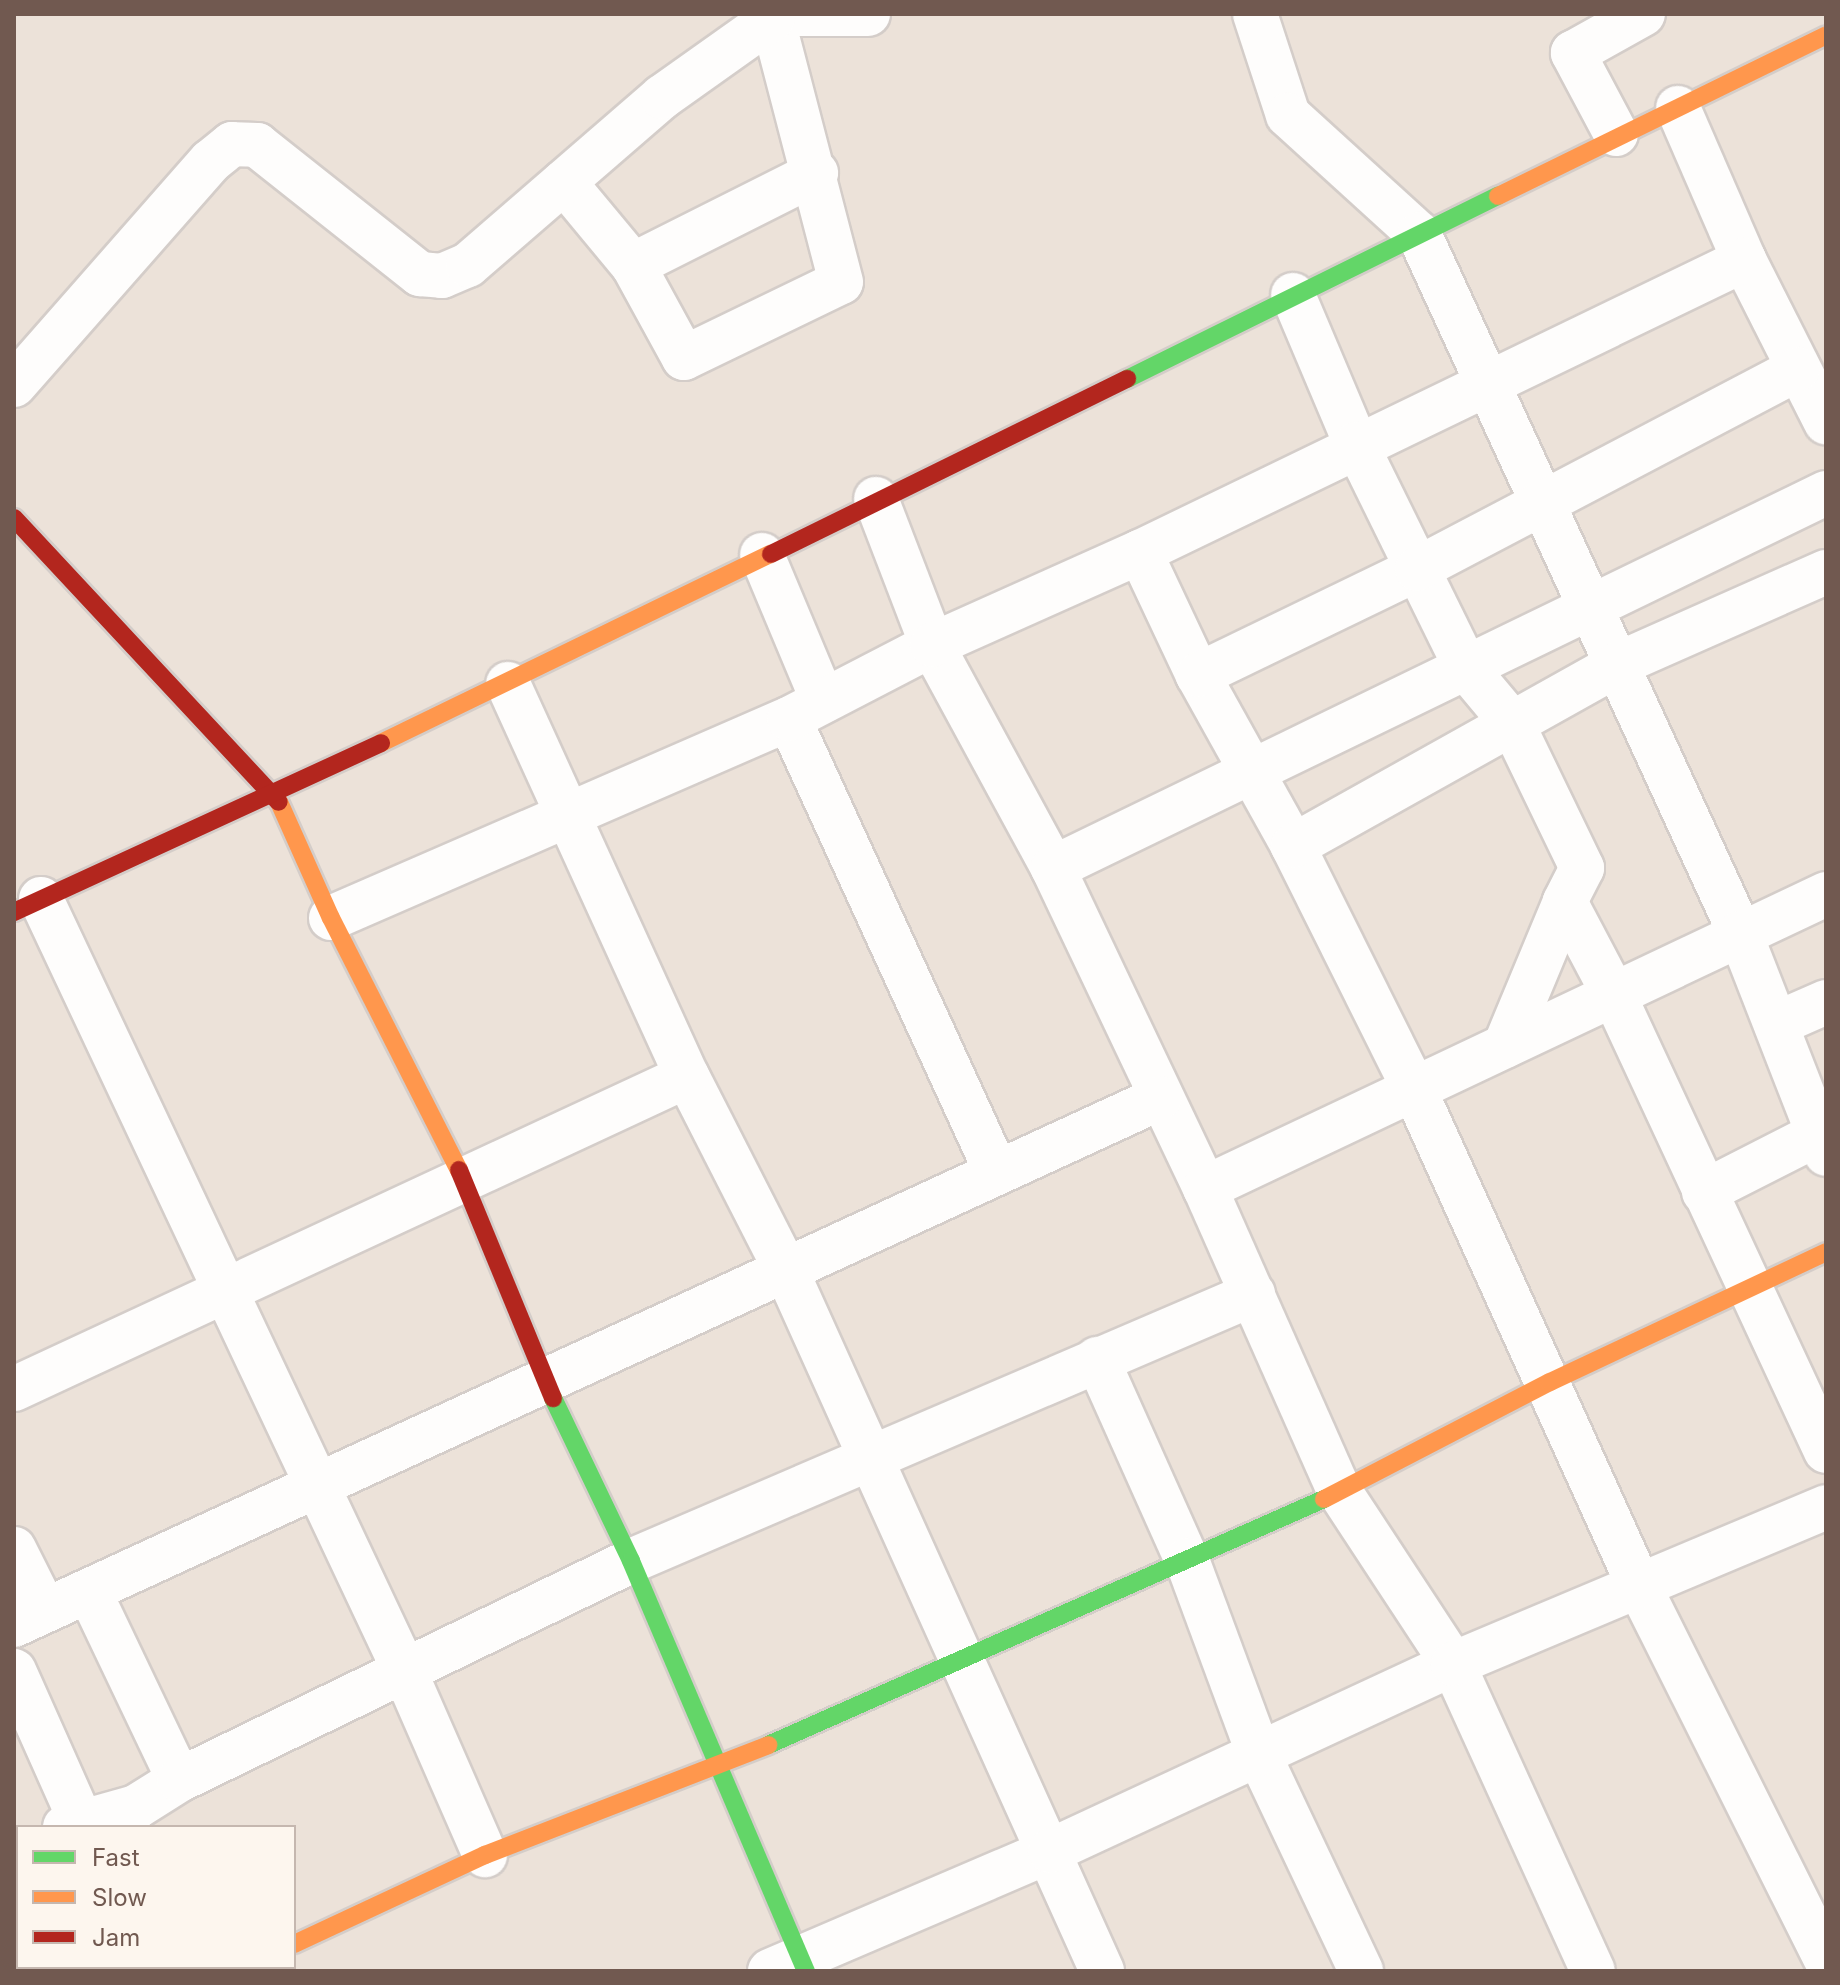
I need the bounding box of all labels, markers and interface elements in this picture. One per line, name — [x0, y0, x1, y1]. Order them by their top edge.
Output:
legend — [16, 1825, 296, 1969]
text: Fast — [92, 1843, 140, 1872]
text: Slow — [92, 1883, 147, 1912]
text: Jam — [92, 1923, 140, 1952]

